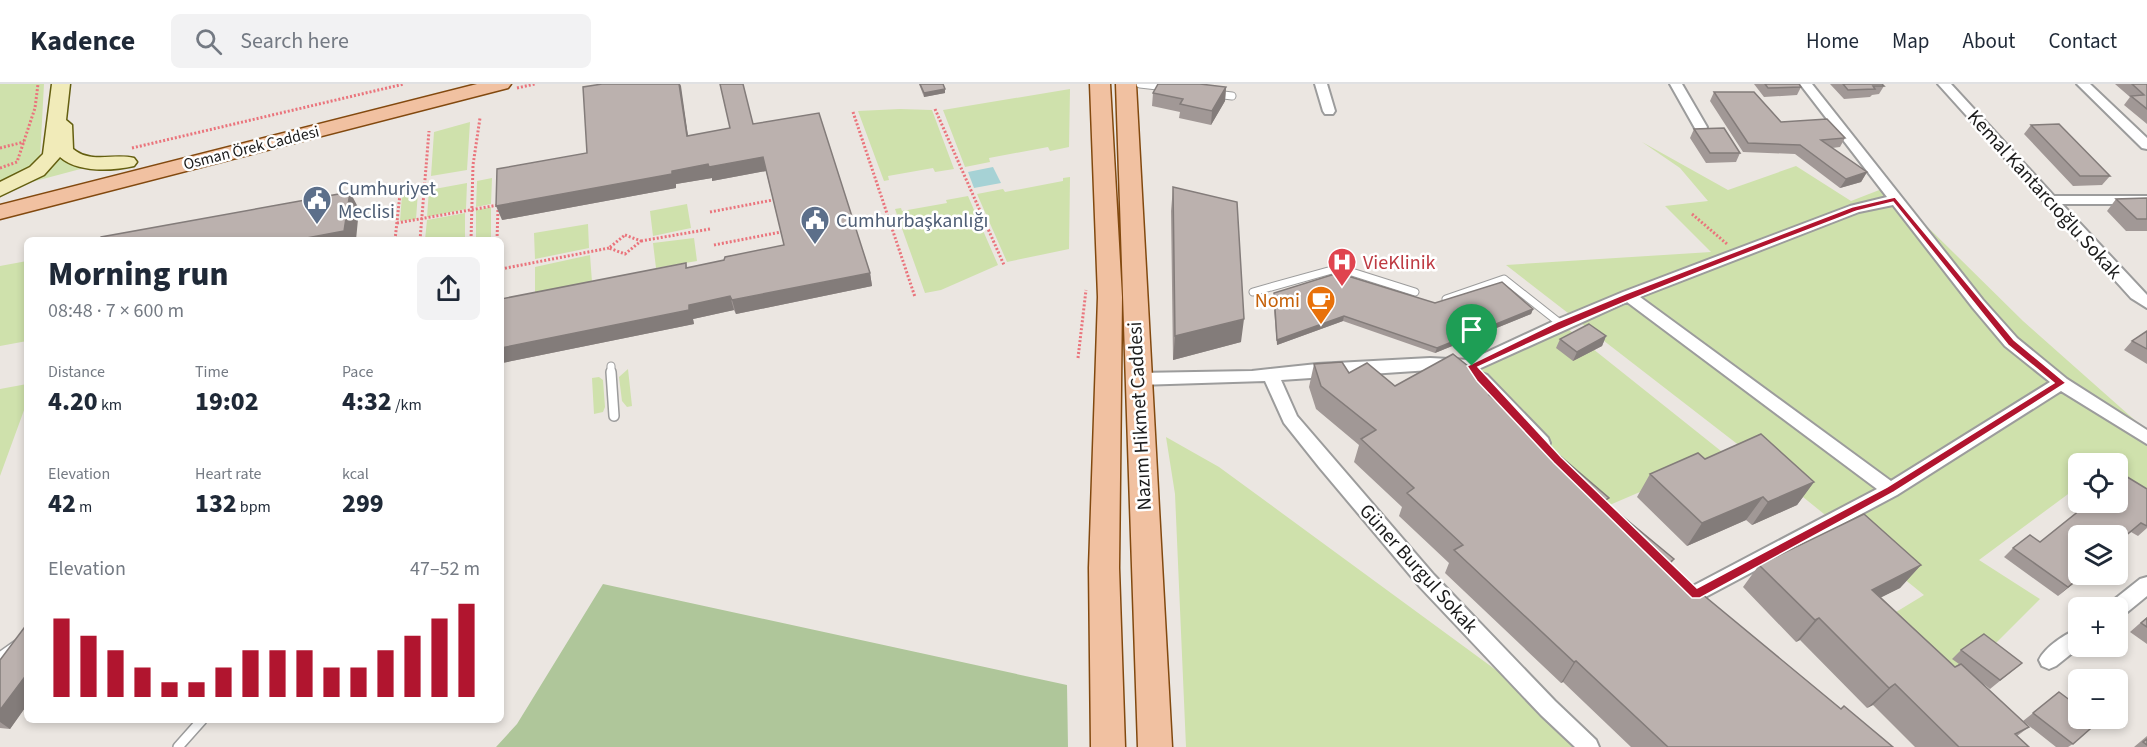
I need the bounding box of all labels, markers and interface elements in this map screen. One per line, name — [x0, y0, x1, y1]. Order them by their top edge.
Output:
search box — [171, 14, 591, 68]
text: Kadence — [30, 21, 135, 61]
icon: search — [192, 25, 225, 58]
text: Search here — [240, 25, 349, 57]
text: Home — [1806, 26, 1859, 56]
text: Map — [1892, 26, 1930, 56]
text: About — [1963, 26, 2015, 56]
text: Contact — [2048, 26, 2117, 56]
street label: Kemal Kantarcıoğlu Sokak — [1961, 104, 2128, 285]
street label: Osman Örek Caddesi — [181, 120, 321, 175]
place label: Cumhuriyet Meclisi — [338, 175, 436, 226]
public building icon: Cumhuriyet Meclisi — [301, 184, 333, 226]
public building icon: Cumhurbaşkanlığı — [799, 204, 831, 246]
place label: Cumhurbaşkanlığı — [836, 207, 988, 235]
hospital icon: VieKlinik — [1326, 246, 1358, 288]
place label: VieKlinik — [1363, 249, 1436, 277]
text: Morning run — [48, 251, 228, 298]
button: share — [417, 257, 480, 320]
cafe icon: Nomi — [1305, 284, 1337, 326]
place label: Nomi — [1255, 287, 1300, 315]
text: 08:48 · 7 × 600 m — [48, 297, 184, 325]
pin — [1446, 304, 1497, 366]
icon: arrive — [1455, 313, 1488, 346]
street label: Nazım Hikmet Caddesi — [1121, 321, 1159, 511]
text: Distance — [48, 361, 105, 383]
text: Time — [195, 361, 229, 383]
text: Pace — [342, 361, 373, 383]
text: 4.20 — [48, 383, 98, 420]
text: 19:02 — [195, 383, 259, 420]
text: 4:32 — [342, 383, 392, 420]
text: km — [98, 394, 122, 416]
text: /km — [392, 394, 422, 416]
map controls — [2068, 453, 2128, 729]
button: locate — [2068, 453, 2128, 513]
text: Elevation — [48, 463, 110, 485]
text: Heart rate — [195, 463, 262, 485]
text: kcal — [342, 463, 369, 485]
text: 42 — [48, 485, 76, 522]
text: 132 — [195, 485, 237, 522]
text: 299 — [342, 485, 384, 522]
text: m — [76, 496, 92, 518]
text: bpm — [237, 496, 271, 518]
street label: Güner Burgul Sokak — [1352, 498, 1484, 640]
button: layers — [2068, 525, 2128, 585]
text: Elevation — [48, 555, 126, 583]
text: 47–52 m — [410, 555, 480, 583]
button: + — [2068, 597, 2128, 657]
button: − — [2068, 669, 2128, 729]

